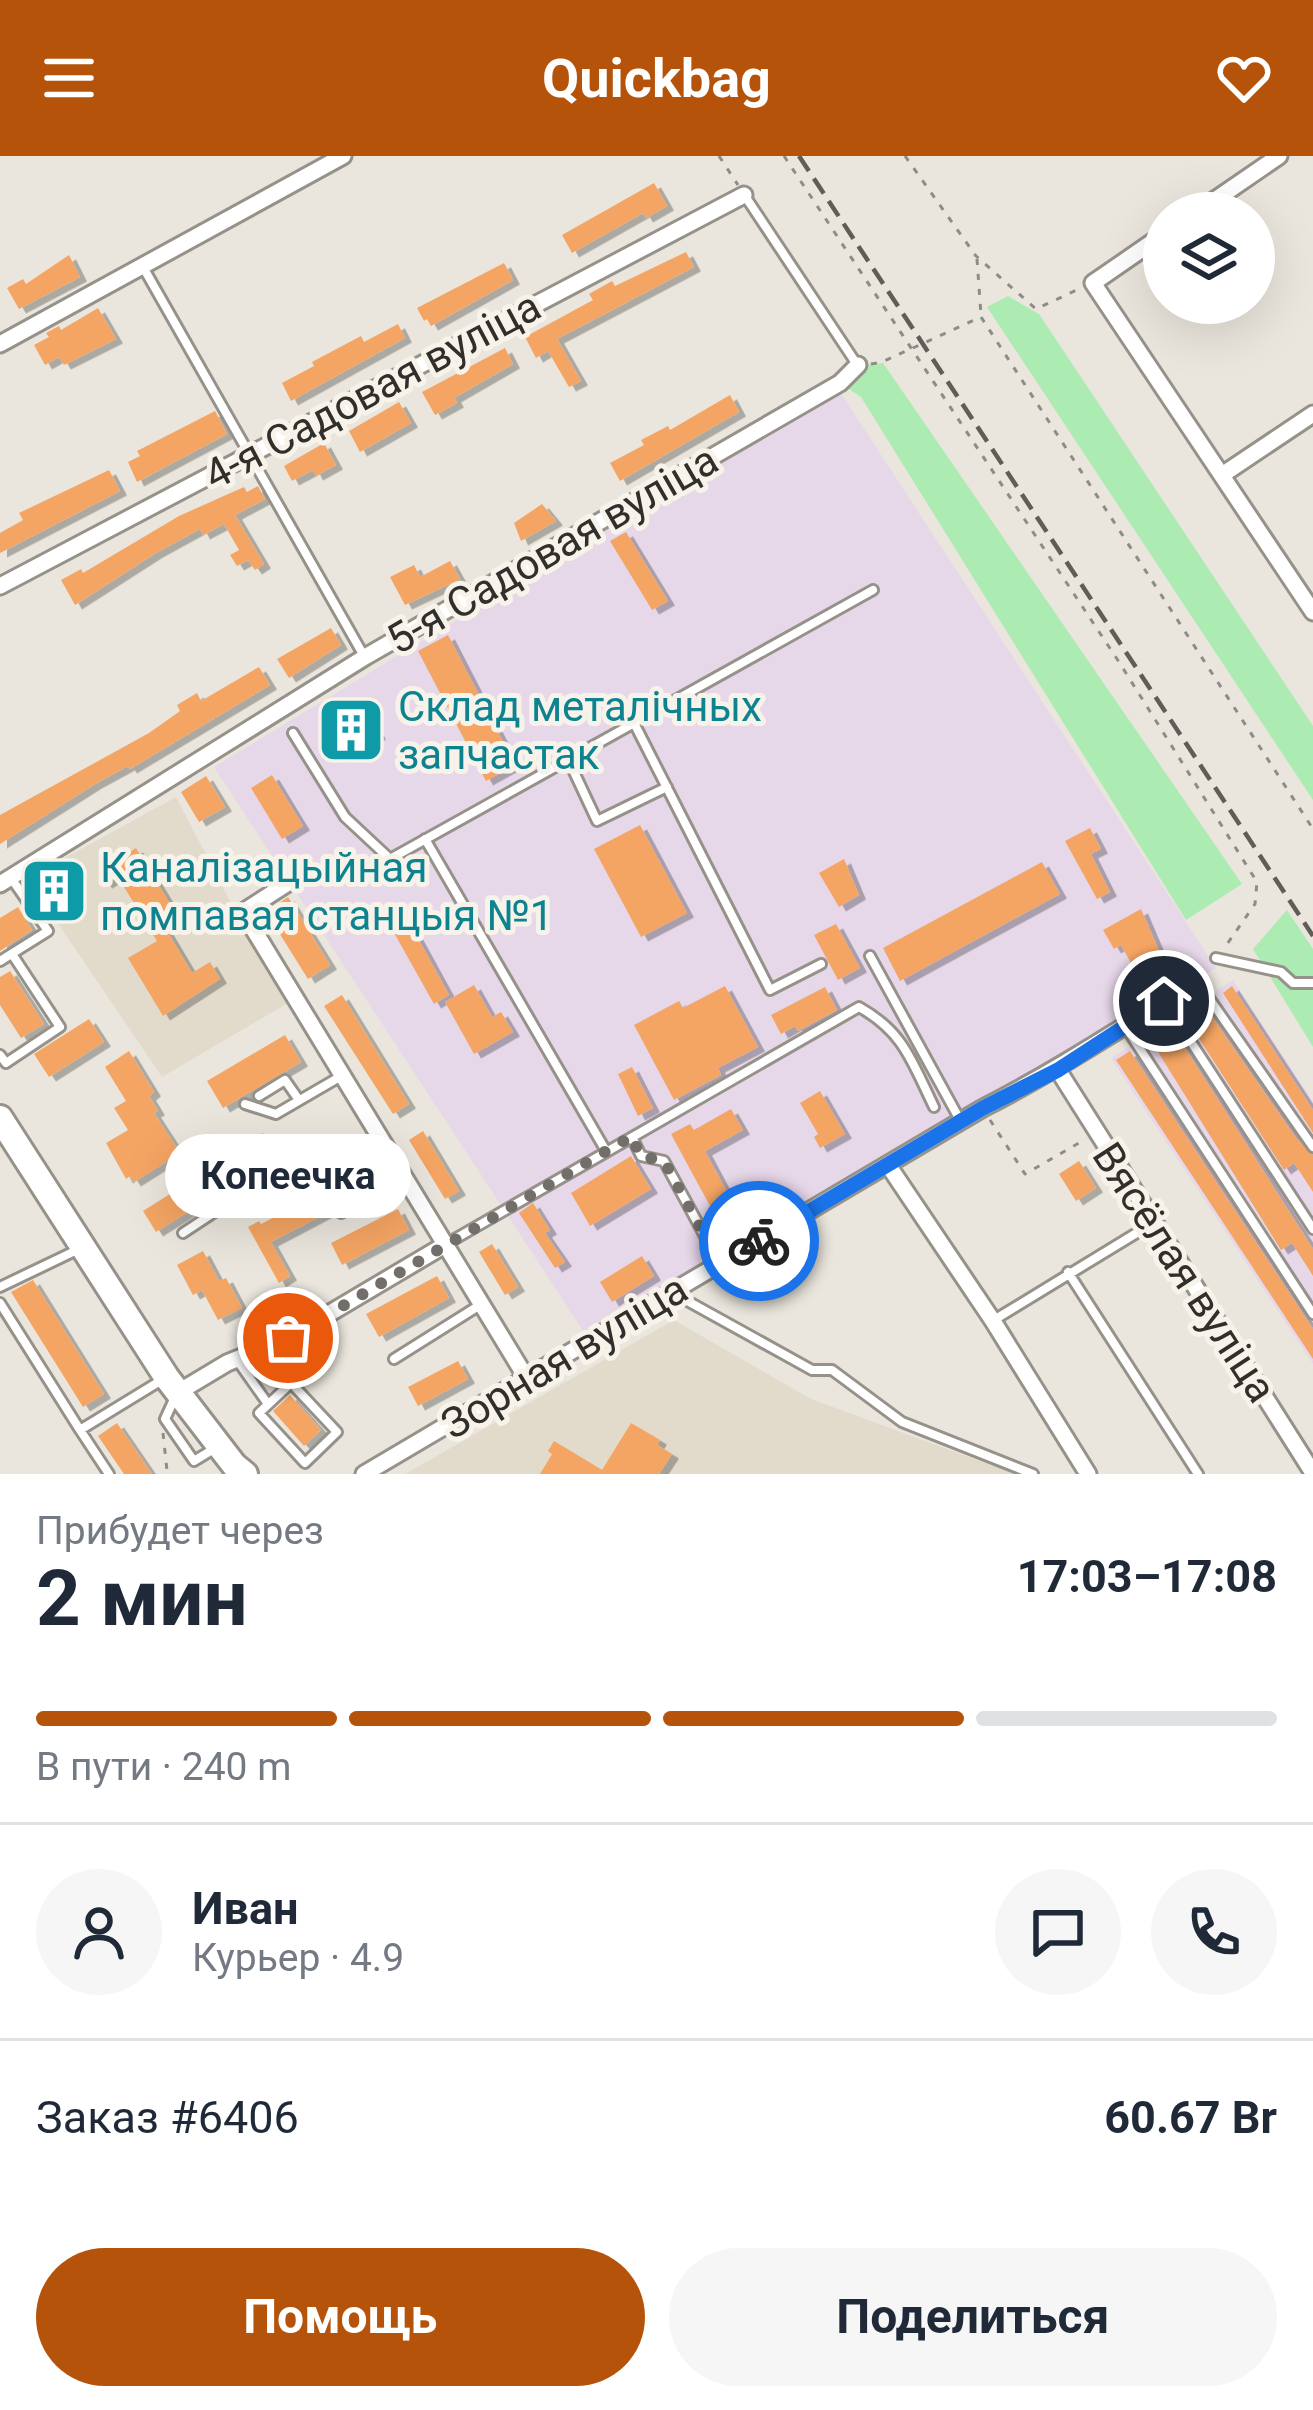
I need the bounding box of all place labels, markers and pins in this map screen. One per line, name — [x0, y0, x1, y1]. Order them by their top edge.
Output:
place label: Склад металічных запчастак — [398, 682, 762, 779]
building icon: Склад металічных запчастак — [316, 695, 386, 765]
place label: Каналізацыйная помпавая станцыя №1 — [100, 843, 553, 940]
building icon: Каналізацыйная помпавая станцыя №1 — [19, 856, 89, 926]
pin — [1113, 950, 1215, 1052]
callout: Копеечка — [165, 1134, 411, 1218]
pin — [237, 1287, 339, 1389]

